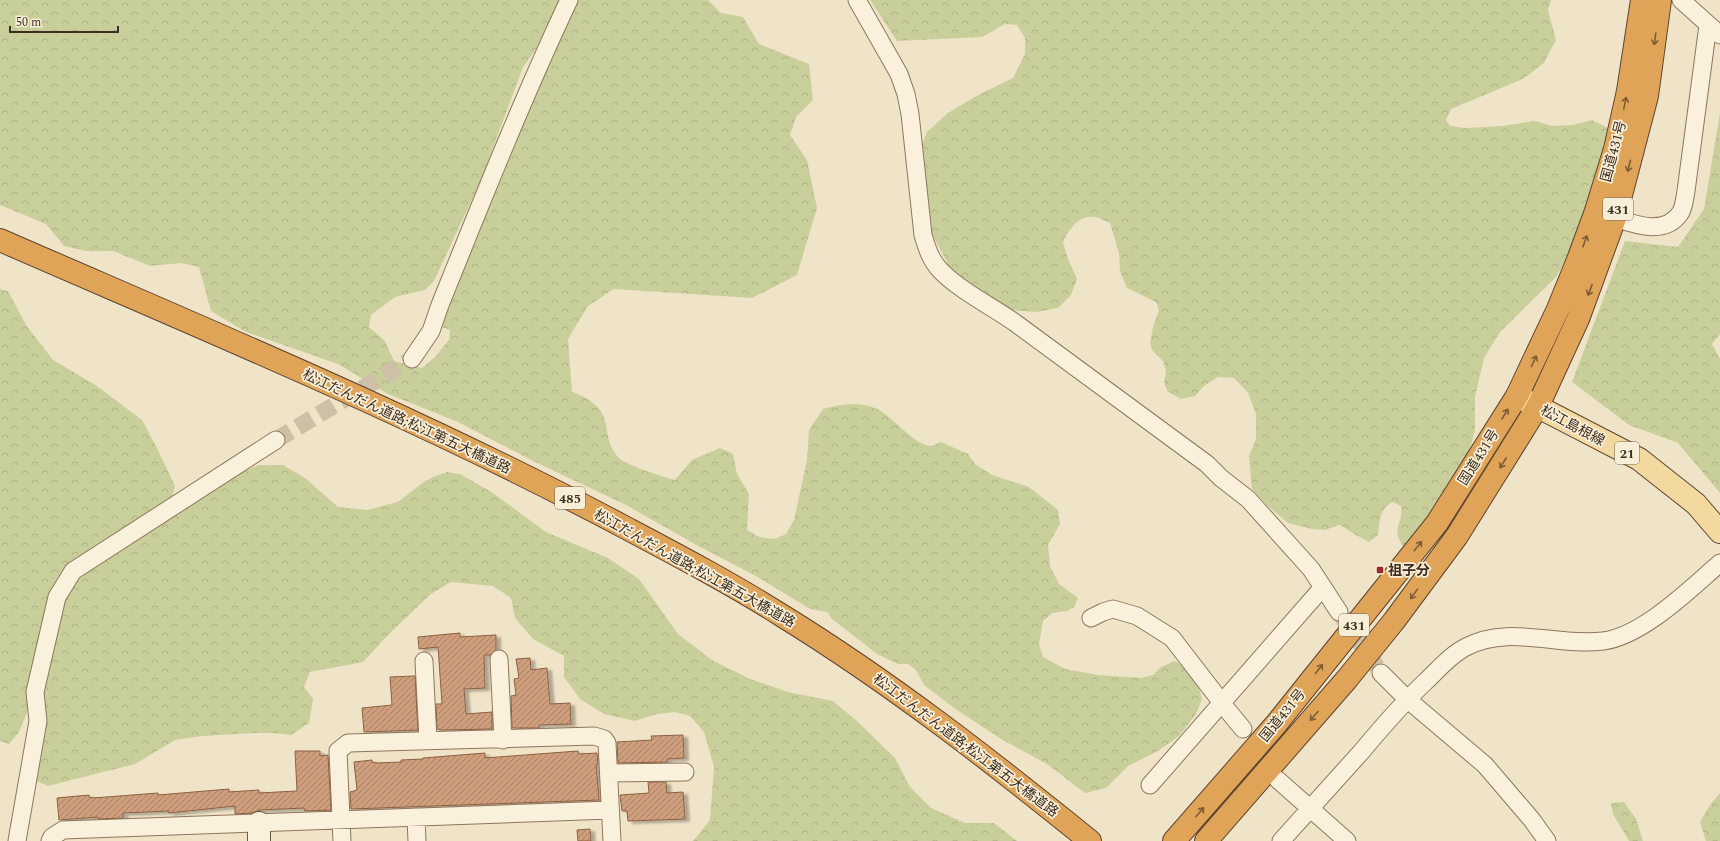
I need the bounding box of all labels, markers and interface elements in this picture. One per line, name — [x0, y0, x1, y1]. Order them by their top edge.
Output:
scale bar — [10, 8, 118, 34]
text: 50 m — [16, 13, 41, 32]
one-way arrow — [1651, 32, 1659, 45]
one-way arrow — [1622, 97, 1630, 110]
street label: 国道431号 — [1595, 118, 1632, 184]
one-way arrow — [1625, 159, 1633, 172]
road number: 431 — [1603, 198, 1633, 220]
one-way arrow — [1582, 235, 1589, 248]
one-way arrow — [1585, 283, 1593, 295]
one-way arrow — [1530, 355, 1538, 367]
street label: 松江だんだん道路;松江第五大橋道路 — [299, 364, 514, 479]
street label: 松江島根線 — [1537, 400, 1609, 451]
one-way arrow — [1502, 408, 1510, 420]
street label: 国道431号 — [1453, 425, 1504, 490]
road number: 21 — [1615, 442, 1639, 464]
one-way arrow — [1498, 457, 1506, 469]
road number: 485 — [555, 487, 585, 509]
street label: 松江だんだん道路;松江第五大橋道路 — [590, 504, 799, 633]
one-way arrow — [1414, 540, 1423, 551]
place label: 祖子分 — [1388, 560, 1430, 581]
marker: 祖子分 — [1375, 565, 1385, 575]
one-way arrow — [1410, 588, 1419, 599]
road number: 431 — [1339, 614, 1369, 636]
one-way arrow — [1315, 663, 1323, 674]
street label: 松江だんだん道路;松江第五大橋道路 — [869, 669, 1063, 822]
street label: 国道431号 — [1254, 684, 1310, 746]
one-way arrow — [1310, 711, 1319, 721]
one-way arrow — [1195, 806, 1204, 817]

